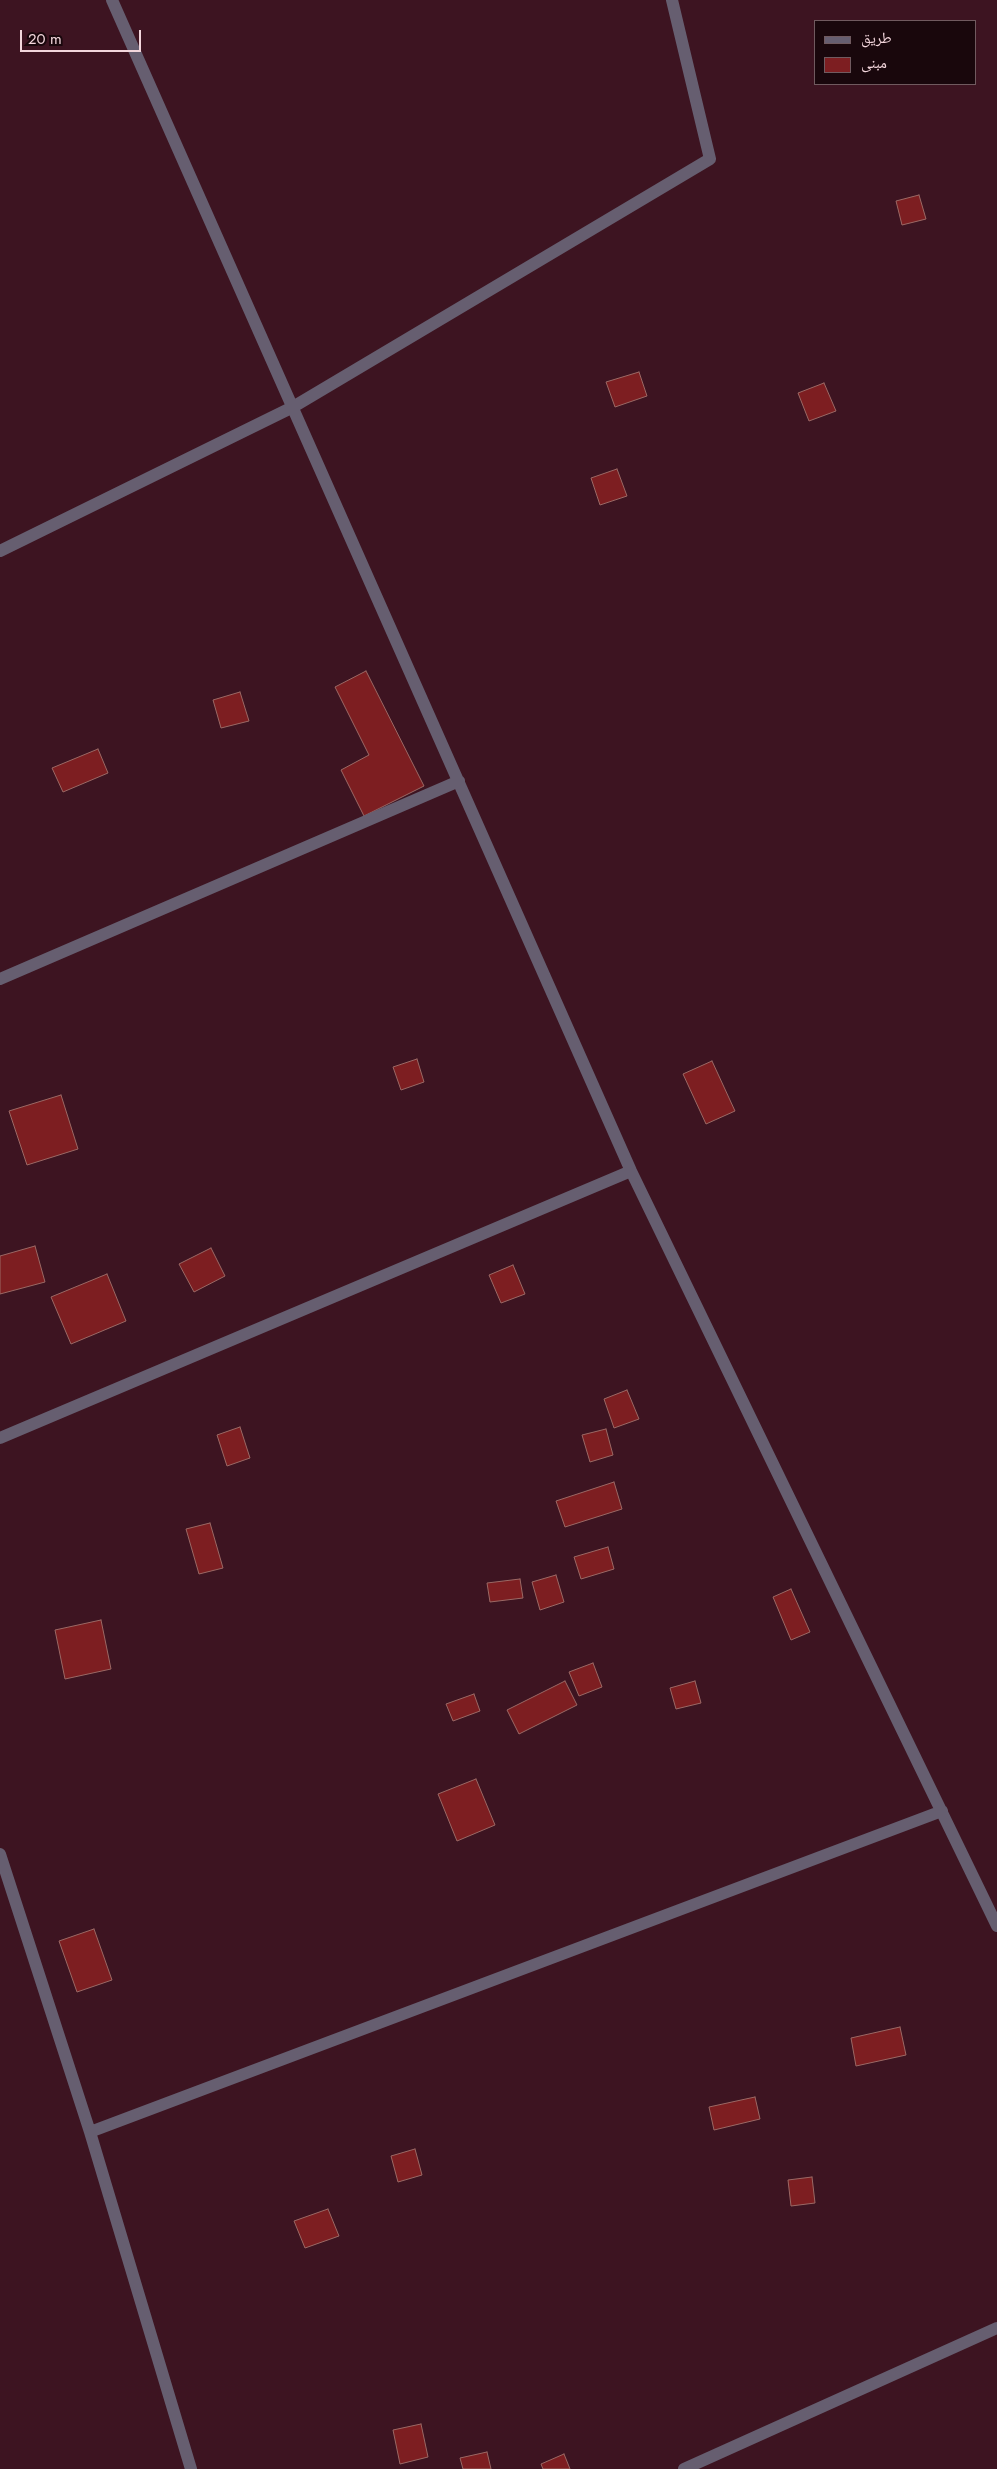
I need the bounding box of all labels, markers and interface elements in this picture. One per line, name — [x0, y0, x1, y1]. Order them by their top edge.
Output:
scale bar — [22, 20, 144, 52]
legend — [814, 20, 977, 85]
text: طريق — [861, 27, 892, 49]
text: 20 m — [28, 28, 62, 50]
text: مبنى — [861, 52, 887, 74]

